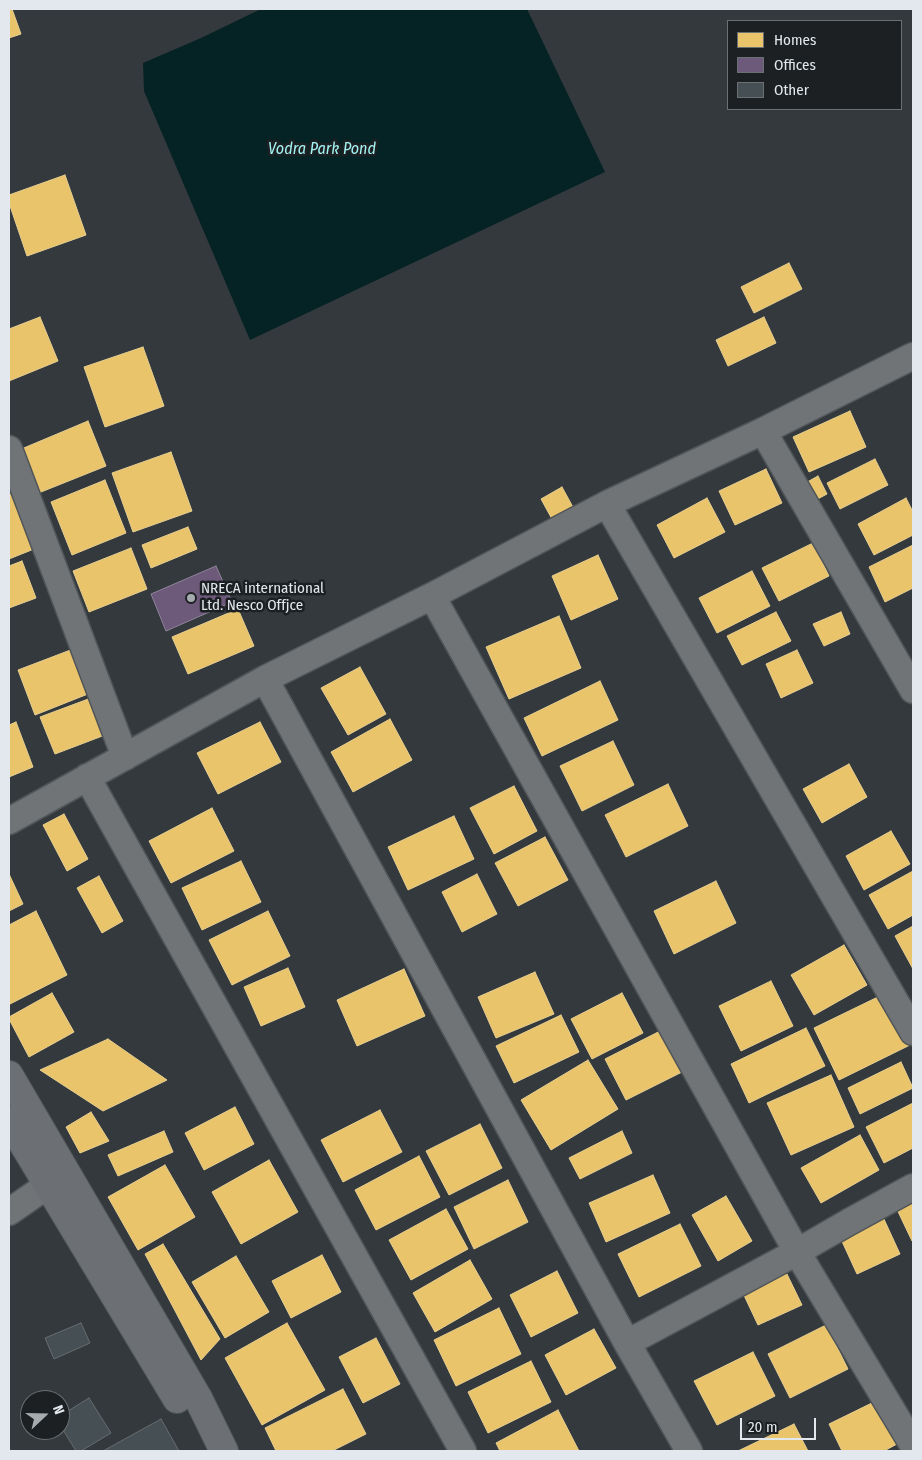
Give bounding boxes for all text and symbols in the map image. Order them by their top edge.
legend [727,20,902,110]
text: Homes [774,31,816,49]
text: Offices [774,56,816,74]
text: Other [774,81,809,99]
water label: Vodra Park Pond [268,140,376,160]
place label: NRECA international Ltd. Nesco Offjce [201,580,324,615]
marker: NRECA international Ltd. Nesco Offjce [185,592,197,604]
north arrow [20,1390,70,1440]
text: N [49,1403,68,1417]
scale bar [742,1408,818,1440]
text: 20 m [748,1418,778,1436]

